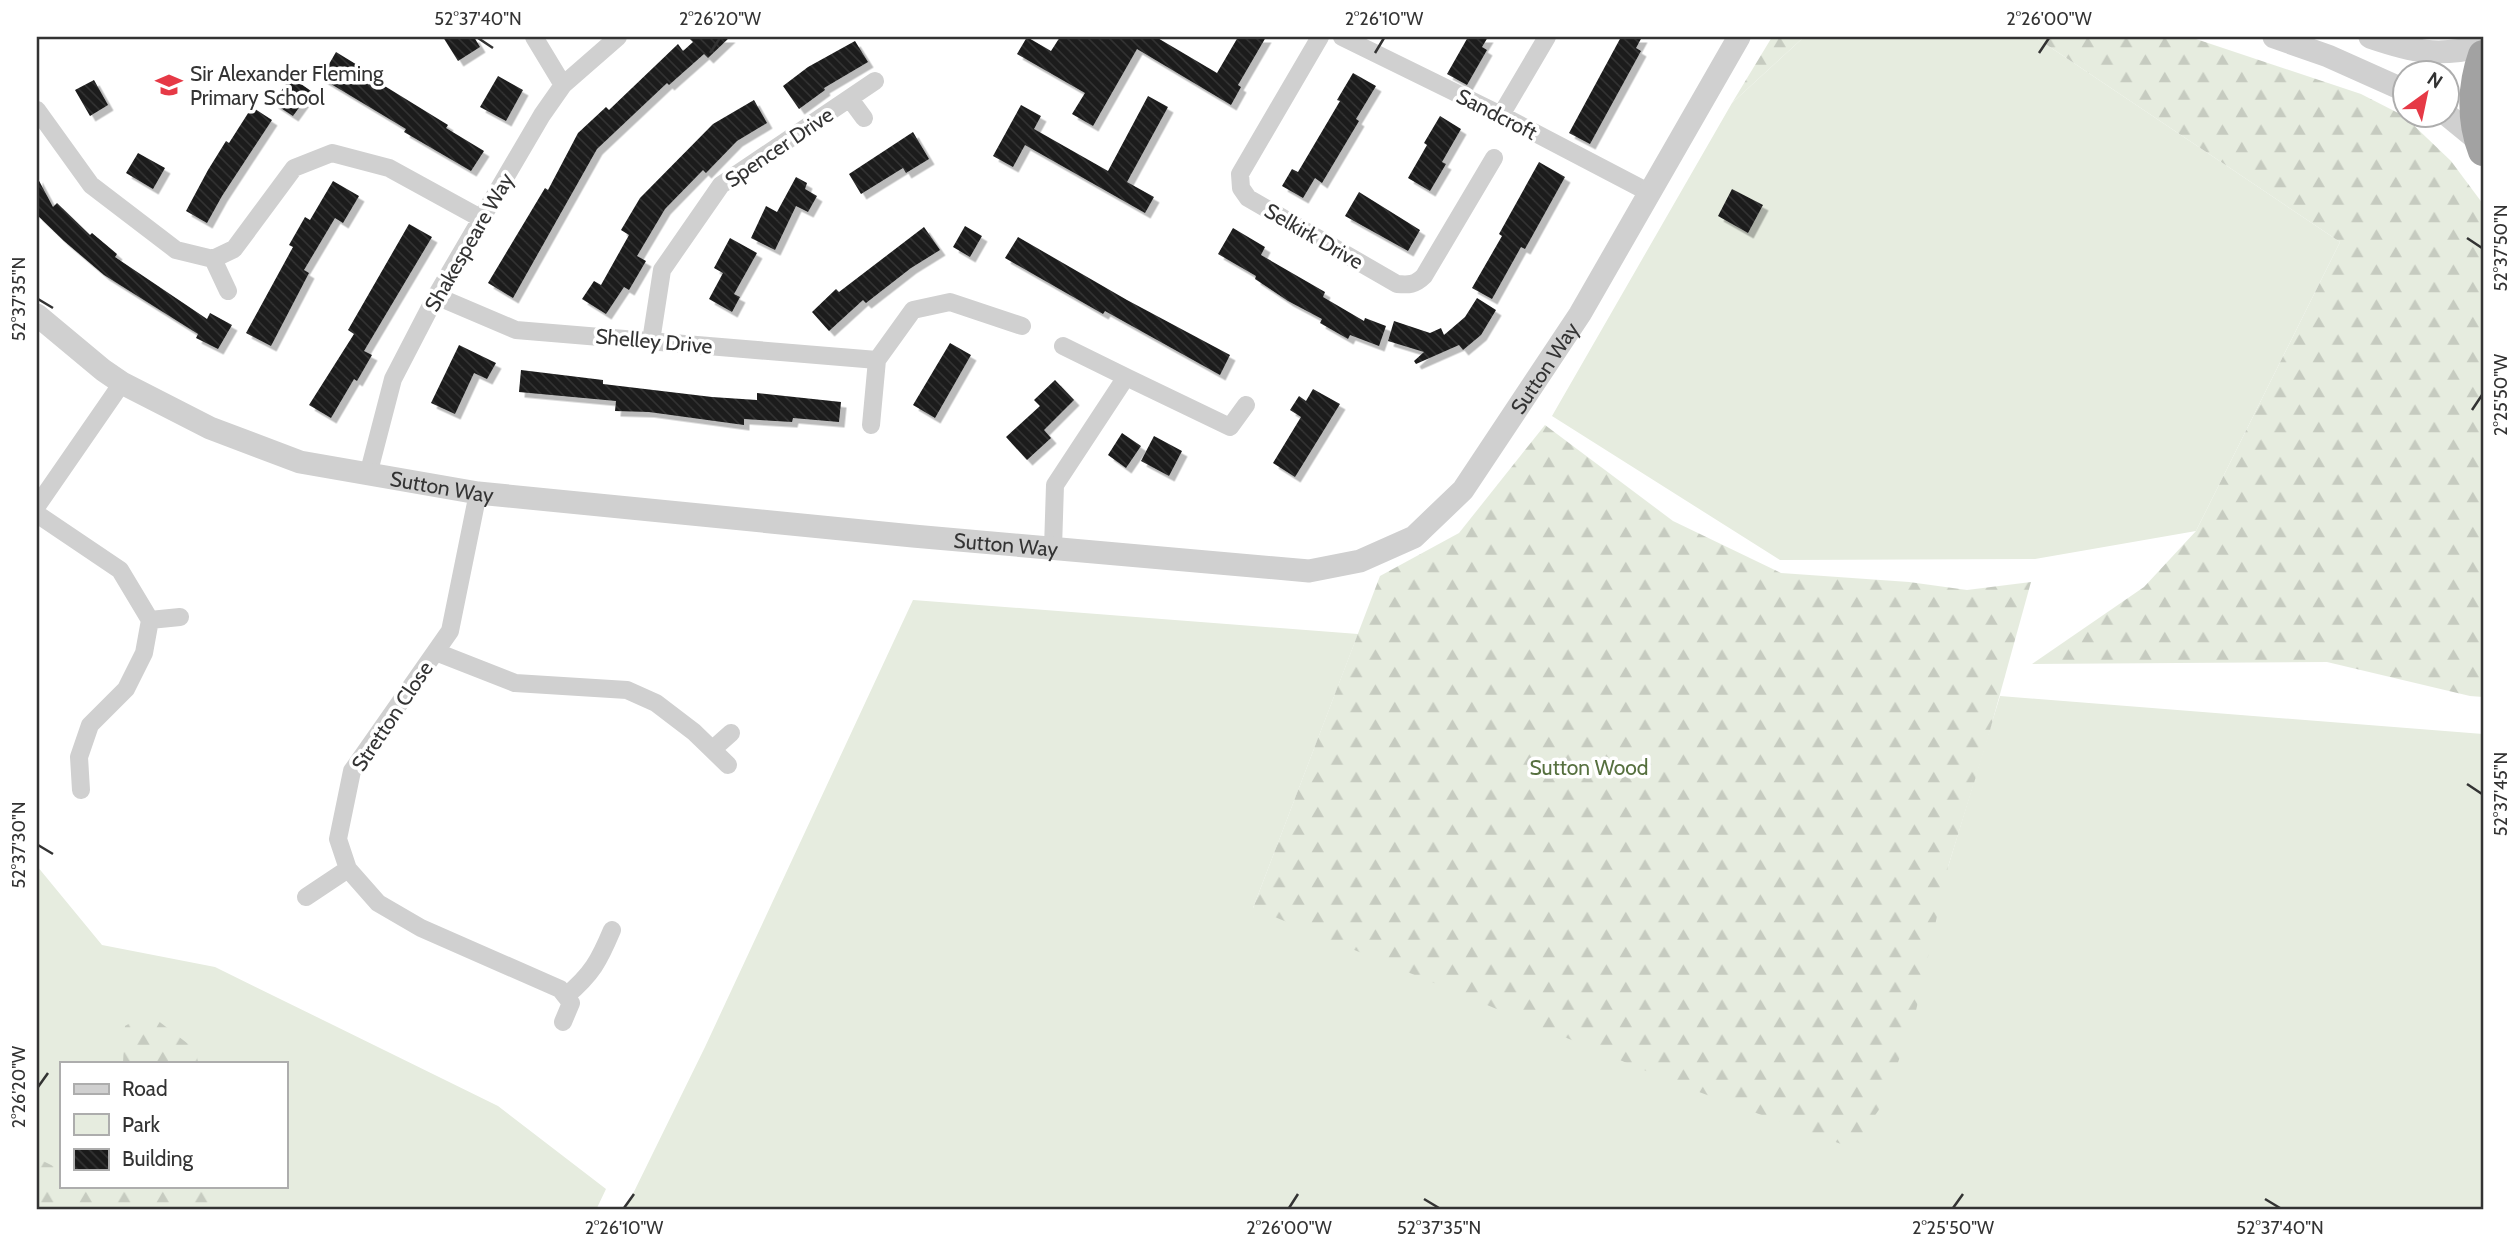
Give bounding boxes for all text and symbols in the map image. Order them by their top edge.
text: 52°37'40"N [434,8,522,30]
text: 2°26'20"W [679,8,761,30]
text: 2°26'10"W [1345,8,1423,30]
text: 2°26'00"W [2006,8,2092,30]
north arrow [2390,60,2460,130]
place label: Sir Alexander Fleming Primary School [190,61,384,110]
text: N [2423,67,2447,93]
school or university icon: Sir Alexander Fleming Primary School [154,70,184,100]
street label: Sandcroft [1453,83,1541,145]
street label: Spencer Drive [720,102,838,192]
street label: Shakespeare Way [419,168,519,316]
street label: Selkirk Drive [1260,198,1368,274]
text: 52°37'50"N [2490,204,2512,292]
text: 52°37'35"N [8,257,30,341]
street label: Sutton Way [1505,317,1584,418]
street label: Shelley Drive [595,323,714,359]
text: 2°25'50"W [2490,354,2512,436]
street label: Sutton Way [388,465,495,507]
street label: Sutton Way [953,527,1059,561]
street label: Stretton Close [346,656,438,776]
text: 52°37'45"N [2490,752,2512,836]
park label: Sutton Wood [1529,755,1649,780]
text: 52°37'30"N [8,801,30,889]
text: 2°26'20"W [8,1046,30,1128]
legend [60,1062,287,1188]
text: Road [122,1076,168,1101]
text: Park [122,1112,160,1137]
text: Building [122,1146,194,1171]
text: 2°26'10"W [585,1217,663,1239]
text: 2°26'00"W [1246,1217,1332,1239]
text: 52°37'35"N [1397,1217,1481,1239]
text: 2°25'50"W [1912,1217,1994,1239]
text: 52°37'40"N [2236,1217,2324,1239]

